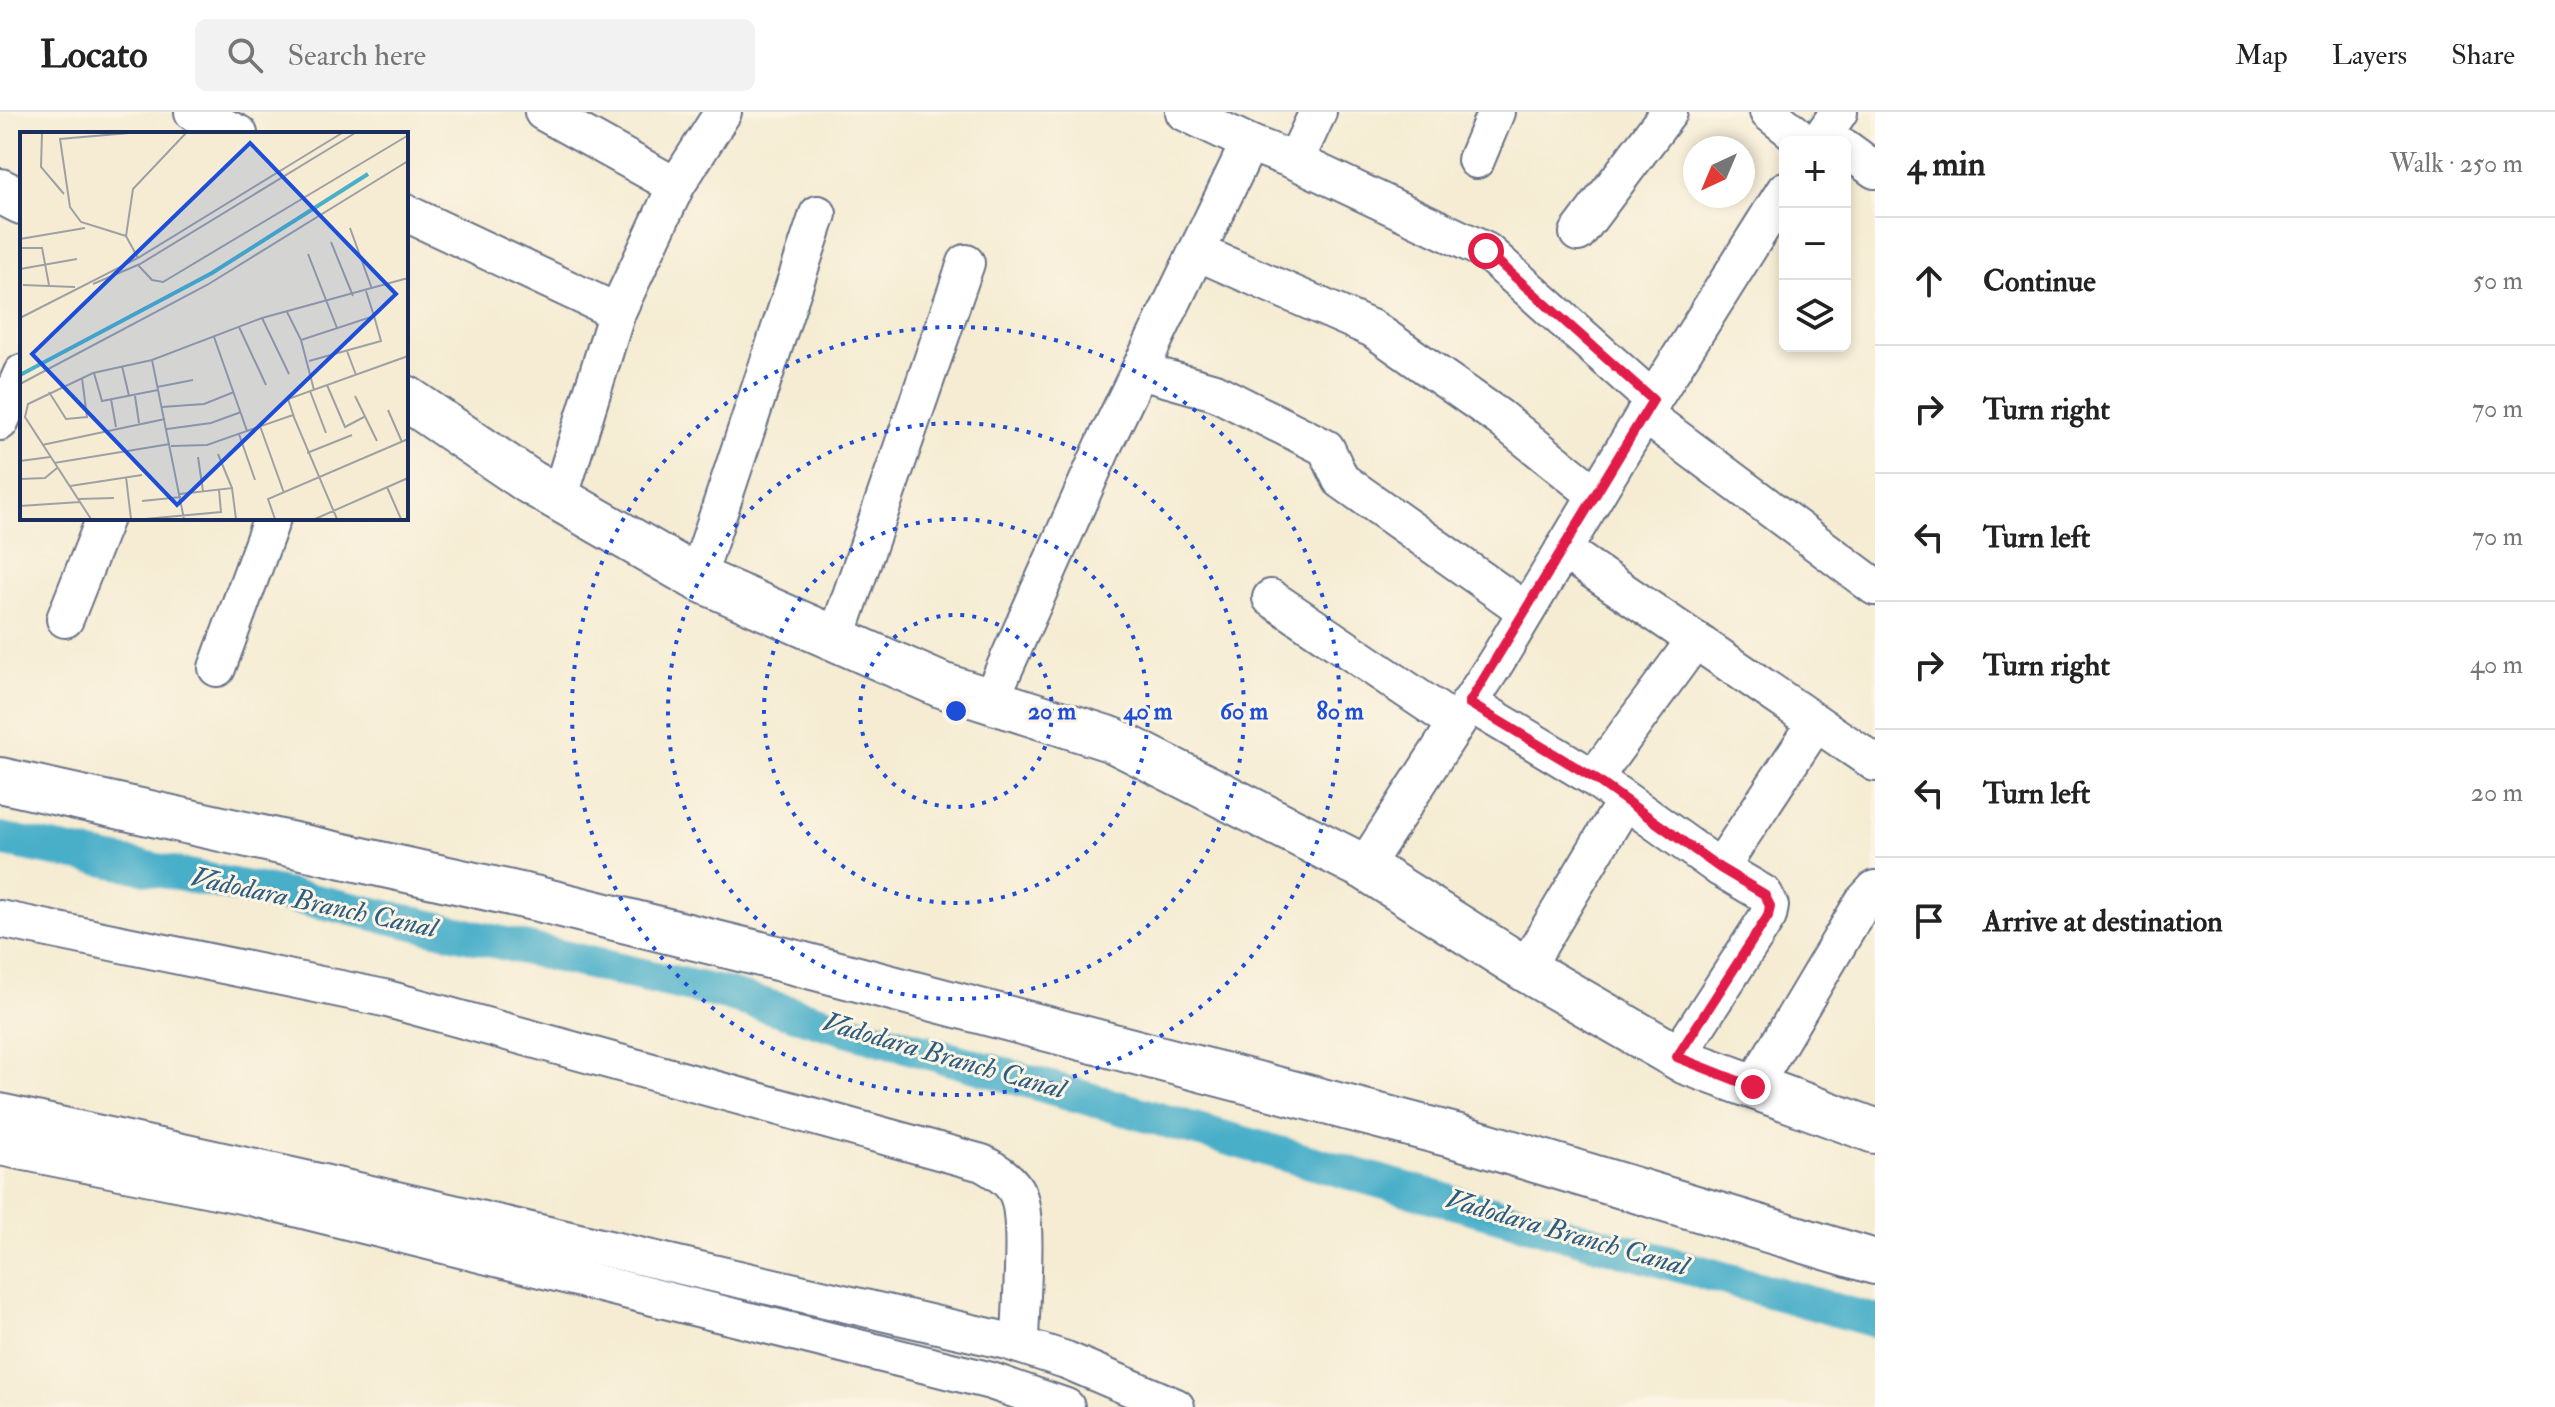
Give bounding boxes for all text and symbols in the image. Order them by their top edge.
search box [195,19,755,91]
text: Locato [40,31,147,79]
icon: search [223,33,267,77]
text: Search here [287,37,426,74]
text: Map [2235,38,2288,73]
text: Layers [2332,38,2407,73]
text: Share [2451,38,2515,73]
inset map [20,132,408,520]
north arrow [1683,136,1755,208]
map controls [1779,136,1851,352]
button: + [1779,136,1851,208]
text: 4 min [1907,143,1985,186]
text: Walk · 250 m [2390,148,2523,180]
button: − [1779,208,1851,280]
route start [1468,233,1504,269]
icon: ahead [1907,259,1951,303]
text: Continue [1983,263,2096,300]
text: 50 m [2473,265,2523,297]
button: layers [1779,280,1851,352]
icon: right [1907,387,1951,431]
text: Turn right [1983,391,2110,428]
text: 70 m [2472,393,2523,425]
icon: left [1907,515,1951,559]
text: Turn left [1983,519,2090,556]
text: 70 m [2472,521,2523,553]
icon: right [1907,643,1951,687]
text: Turn right [1983,647,2110,684]
text: 40 m [2470,649,2523,681]
text: 20 m [1028,696,1076,727]
text: 40 m [1123,696,1173,727]
text: 60 m [1220,696,1268,727]
text: 80 m [1316,696,1364,727]
centre of rings [942,697,970,725]
icon: left [1907,771,1951,815]
text: Turn left [1983,775,2090,812]
text: 20 m [2471,777,2523,809]
water label: Vadodara Branch Canal [188,860,442,947]
icon: arrive [1907,899,1951,943]
text: Arrive at destination [1983,903,2223,940]
water label: Vadodara Branch Canal [819,1005,1072,1108]
route end [1735,1069,1771,1105]
water label: Vadodara Branch Canal [1442,1182,1695,1285]

